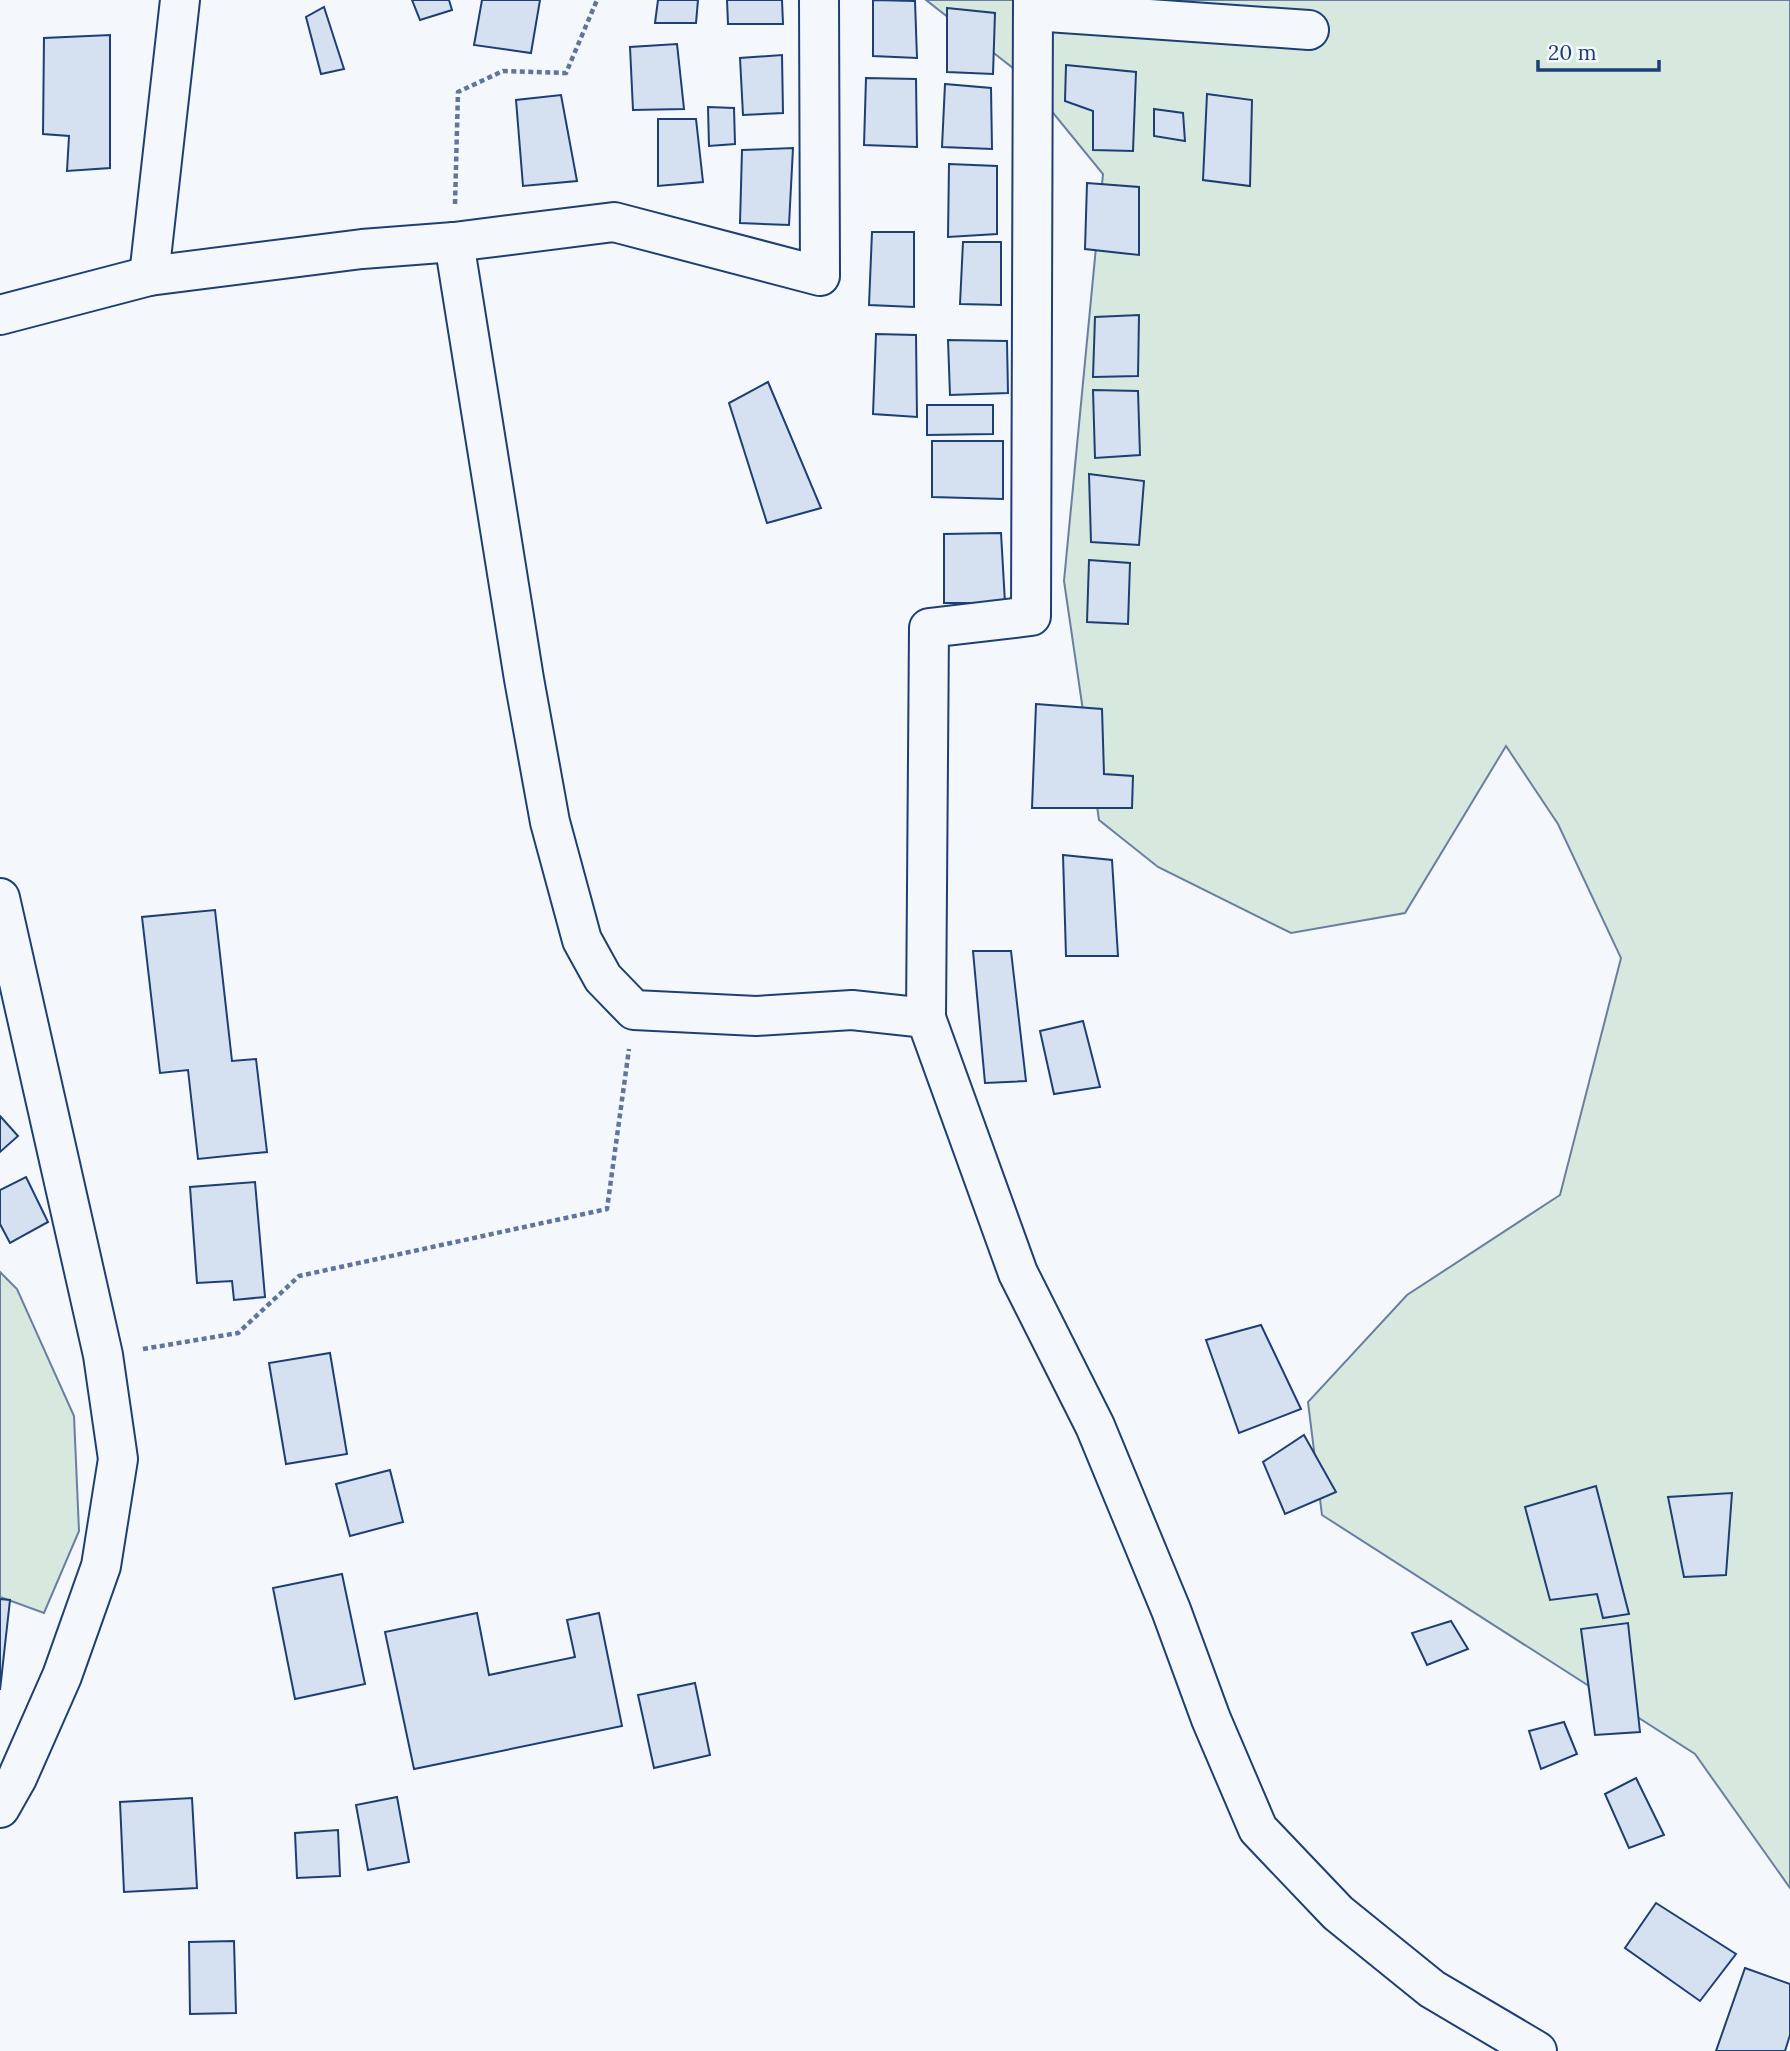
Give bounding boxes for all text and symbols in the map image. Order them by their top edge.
scale bar [1538,28,1659,72]
text: 20 m [1548,39,1597,66]

